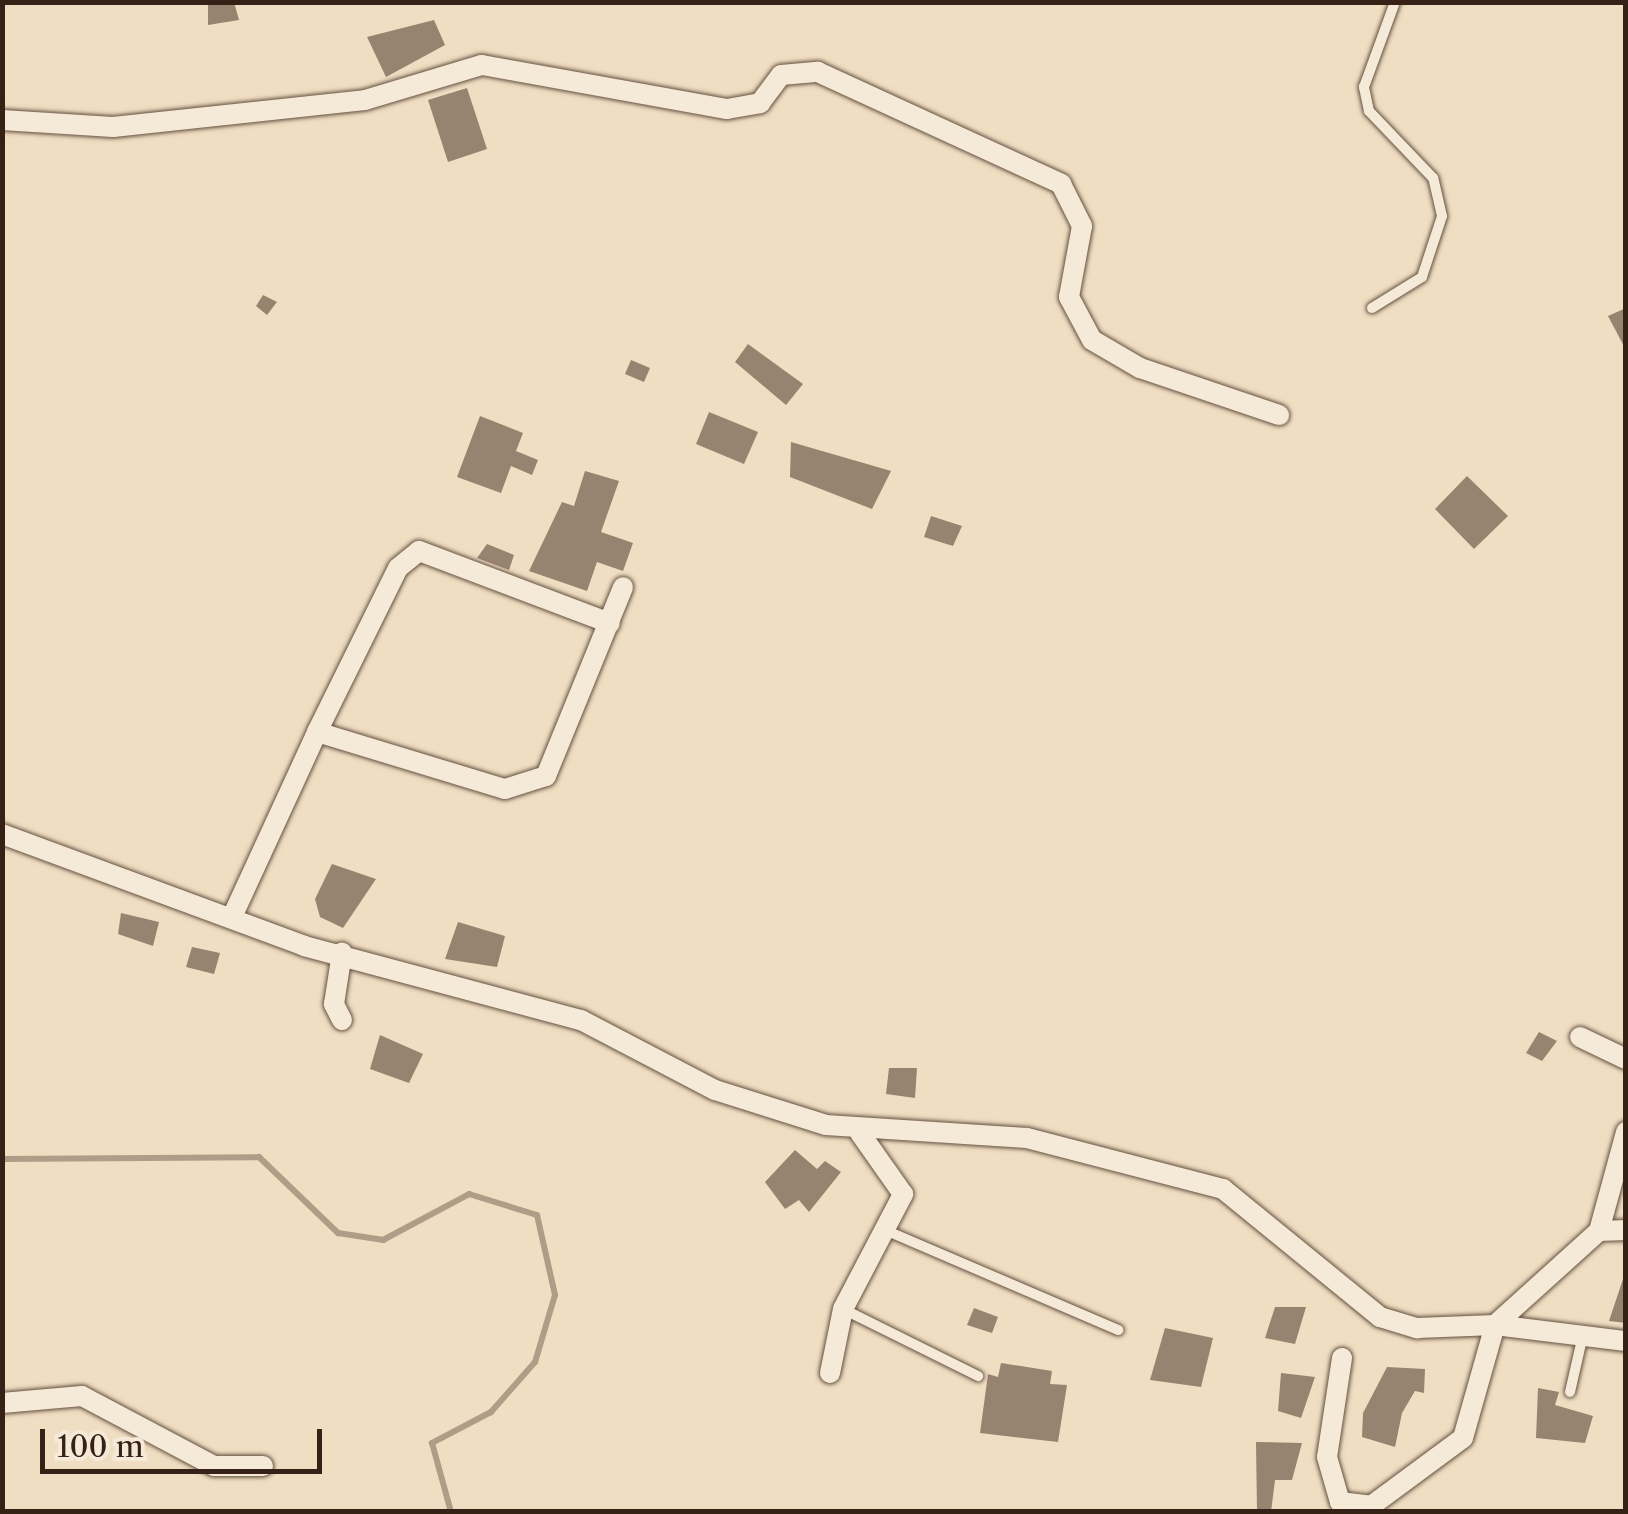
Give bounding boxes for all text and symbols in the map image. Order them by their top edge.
scale bar [45,1409,328,1471]
text: 100 m [57,1428,144,1465]

